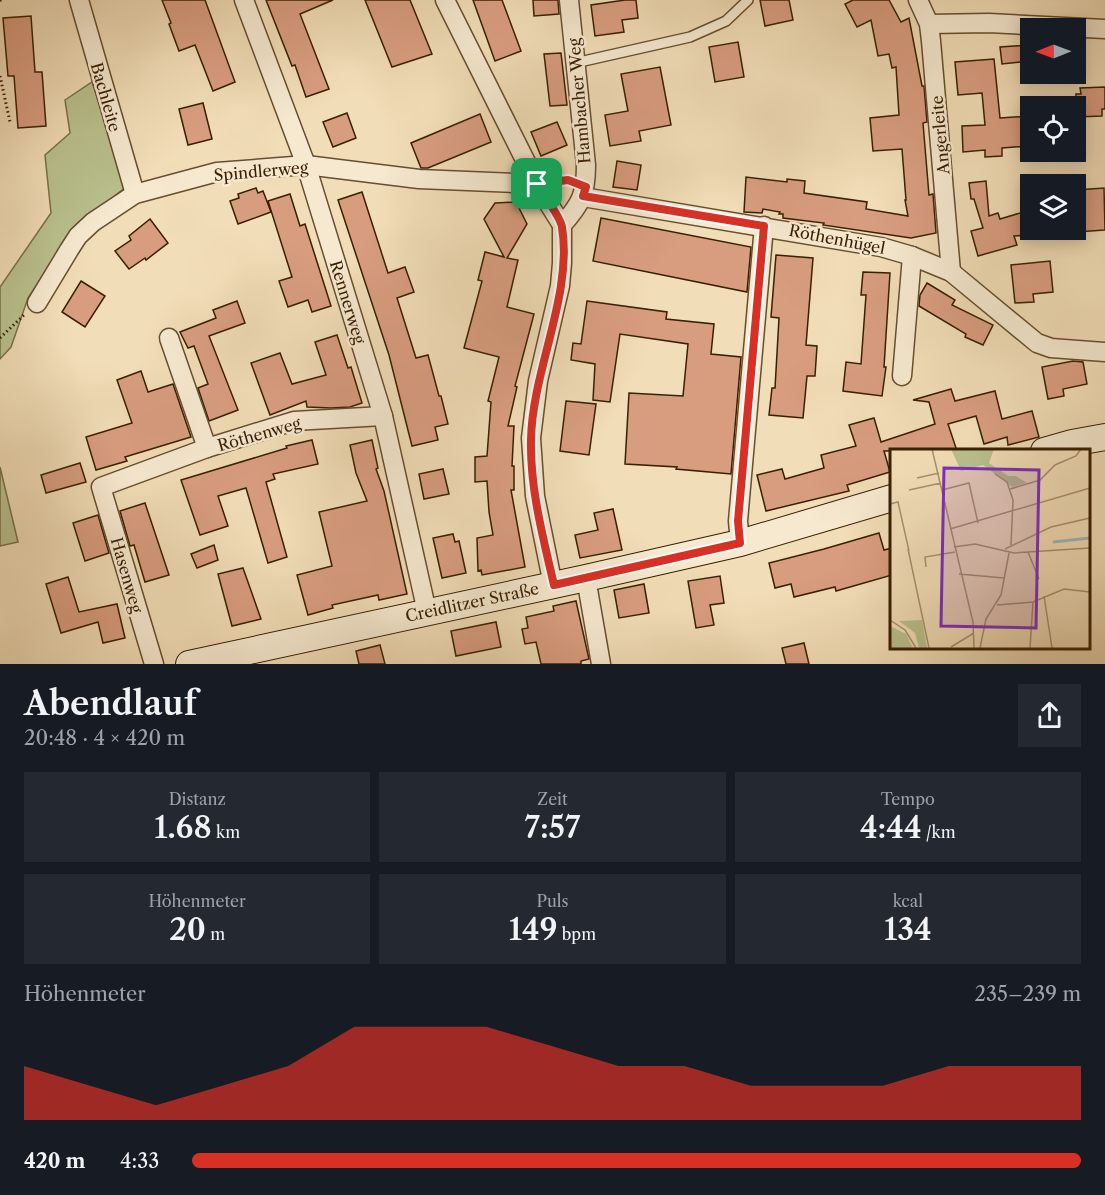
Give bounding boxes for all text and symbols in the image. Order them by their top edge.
north arrow [1020,18,1086,84]
map controls [1020,18,1086,240]
street label: Hambacher Weg [563,37,594,165]
street label: Bachleite [87,60,125,134]
street label: Angerleite [927,95,953,176]
button: locate [1020,96,1086,162]
street label: Spindlerweg [213,157,310,185]
pin [511,158,562,209]
icon: arrive [520,167,553,200]
button: layers [1020,174,1086,240]
street label: Röthenhügel [787,220,887,258]
street label: Rennerweg [326,258,370,347]
street label: Röthenweg [215,412,304,455]
inset map [890,449,1090,649]
street label: Hasenweg [107,535,147,616]
street label: Creidlitzer Straße [403,578,541,626]
text: Abendlauf [24,683,197,724]
button: share [1018,684,1081,747]
text: 20:48 · 4 × 420 m [24,726,185,750]
text: Distanz [169,789,226,809]
text: Zeit [537,789,568,809]
text: Tempo [881,789,935,809]
text: 1.68 [154,809,212,846]
text: 7:57 [525,809,580,846]
text: 4:44 [860,809,922,846]
text: km [212,822,240,842]
text: /km [922,822,956,842]
text: Höhenmeter [148,891,246,911]
text: Puls [536,891,569,911]
text: kcal [893,891,923,911]
text: 20 [169,911,206,948]
text: 149 [509,911,557,948]
text: 134 [884,911,932,948]
text: m [206,924,225,944]
text: bpm [557,924,596,944]
text: Höhenmeter [24,982,146,1006]
text: 235–239 m [975,982,1081,1006]
text: 420 m [24,1149,85,1173]
text: 4:33 [120,1149,159,1173]

